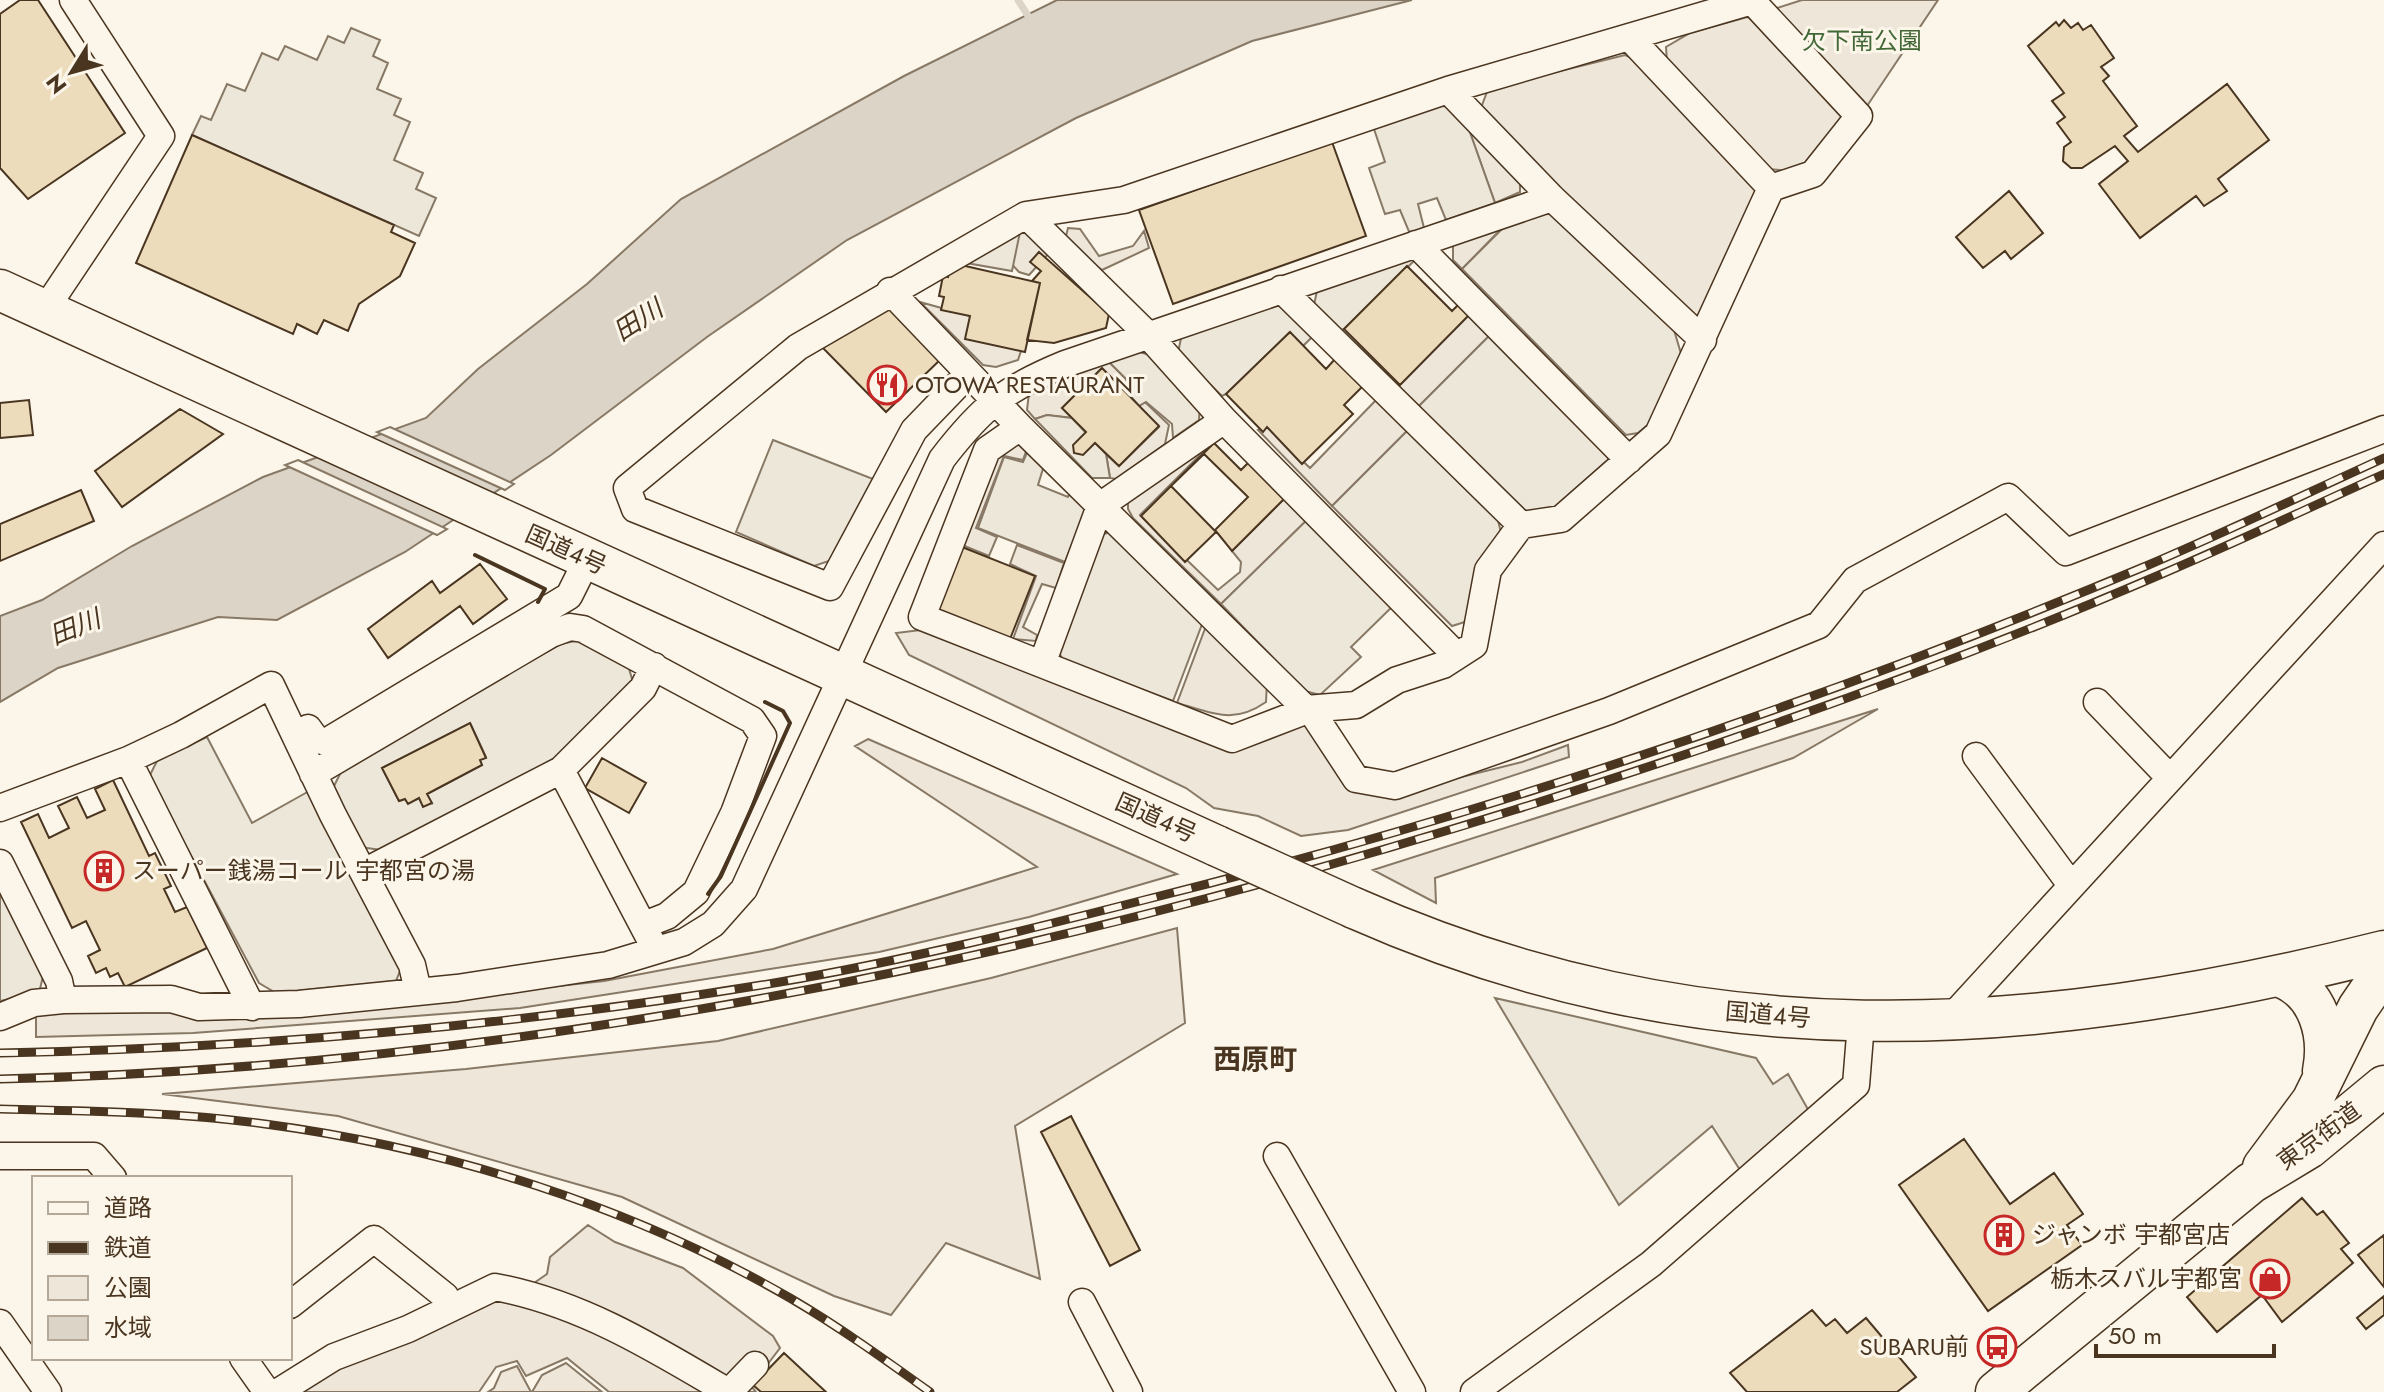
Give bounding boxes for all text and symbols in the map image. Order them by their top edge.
park label: 欠下南公園 [1802,23,1922,58]
north arrow [32,32,112,112]
text: N [38,67,74,101]
water label: 田川 [606,288,673,350]
restaurant icon: OTOWA RESTAURANT [866,364,908,406]
place label: OTOWA RESTAURANT [915,367,1144,402]
street label: 国道4号 [520,516,613,583]
water label: 田川 [44,599,109,654]
street label: 国道4号 [1110,784,1203,851]
building icon: スーパー銭湯コール 宇都宮の湯 [83,850,125,892]
place label: スーパー銭湯コール 宇都宮の湯 [132,853,475,888]
street label: 国道4号 [1724,993,1812,1036]
district label: 西原町 [1213,1039,1297,1080]
street label: 東京街道 [2270,1093,2368,1178]
legend [32,1176,292,1360]
text: 道路 [104,1190,152,1225]
building icon: ジャンボ 宇都宮店 [1983,1214,2025,1256]
place label: ジャンボ 宇都宮店 [2032,1217,2230,1252]
text: 鉄道 [104,1230,152,1265]
shop icon: 栃木スバル宇都宮 [2249,1258,2291,1300]
place label: 栃木スバル宇都宮 [2050,1261,2242,1296]
text: 公園 [104,1270,152,1305]
scale bar [2096,1308,2274,1358]
text: 水域 [104,1310,152,1345]
text: 50 m [2108,1318,2162,1353]
bus stop icon: SUBARU前 [1976,1326,2018,1368]
place label: SUBARU前 [1859,1329,1969,1364]

